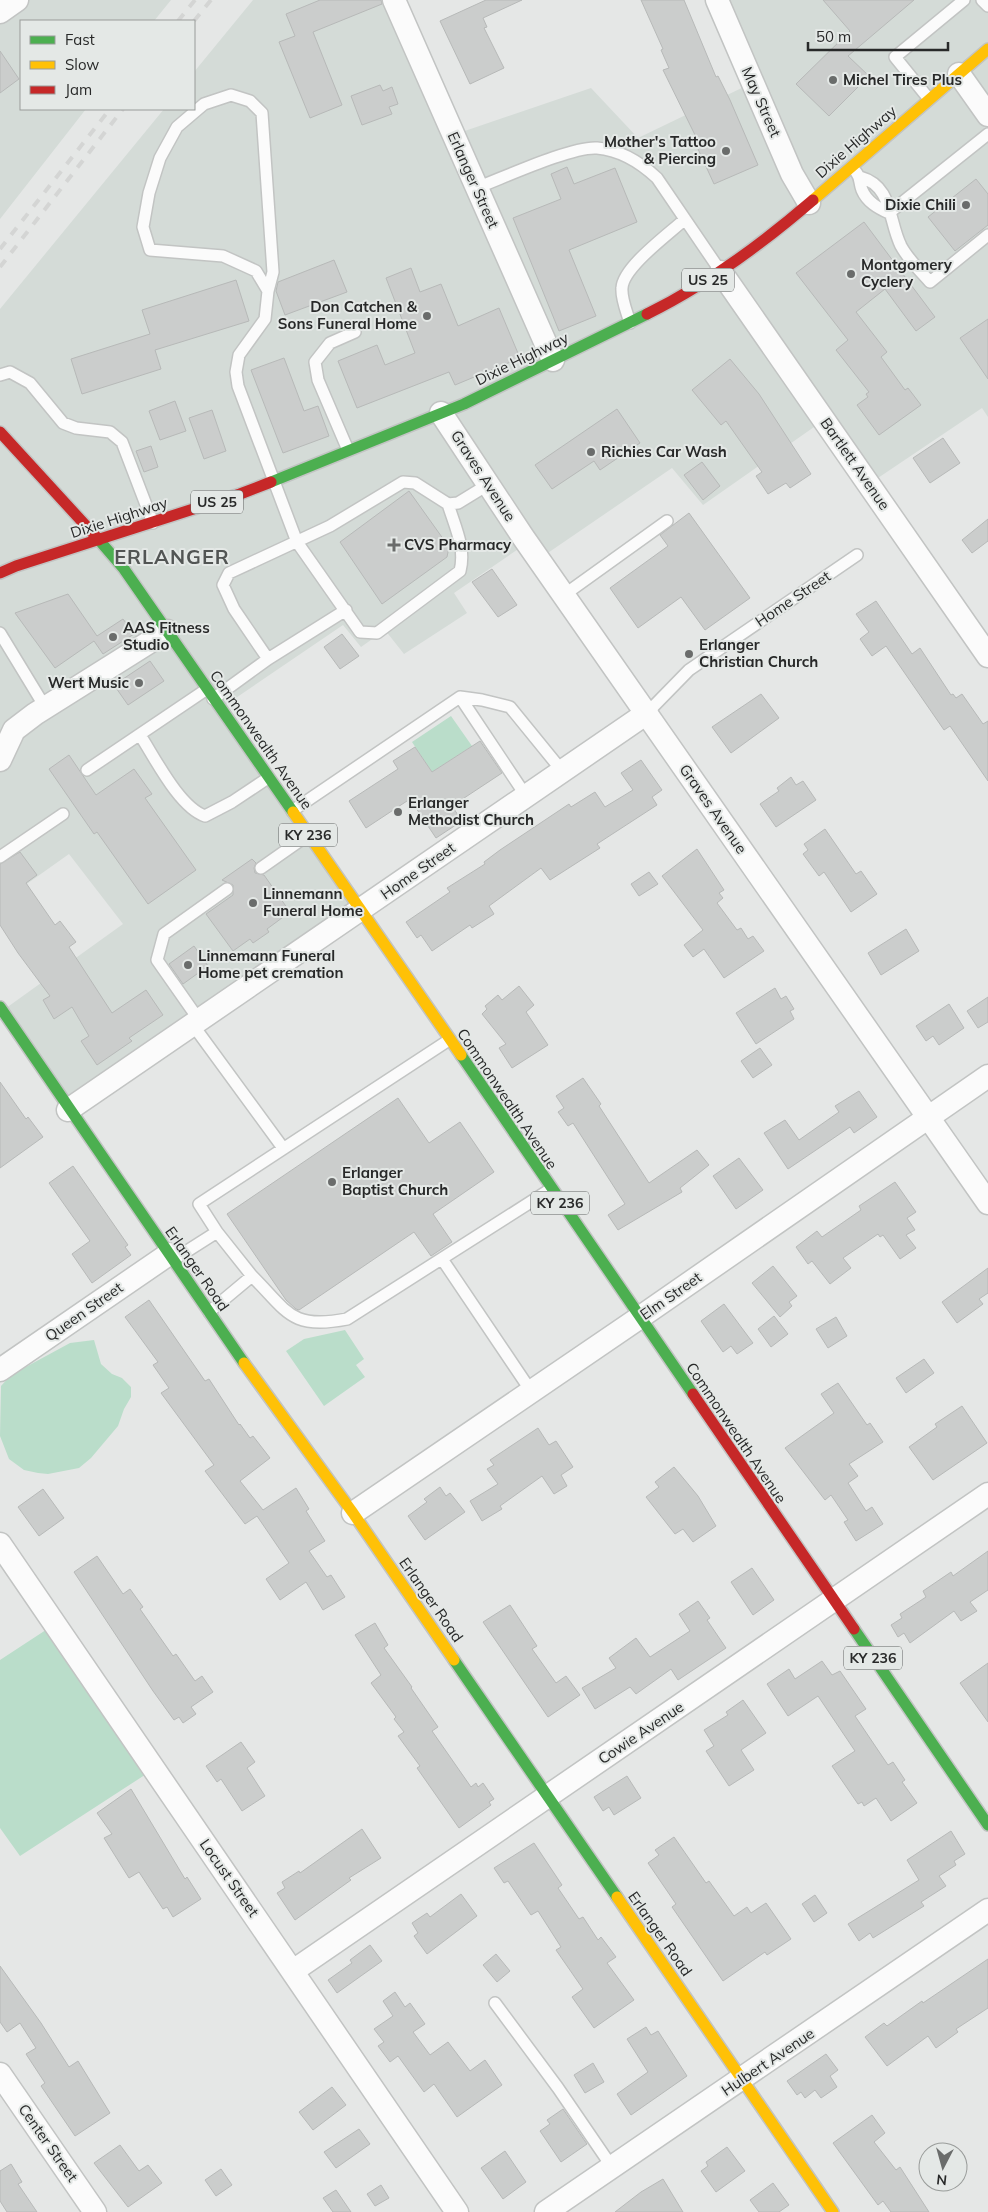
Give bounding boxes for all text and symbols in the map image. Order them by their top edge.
legend [20,20,195,110]
scale bar [808,20,948,52]
text: 50 m [816,27,851,46]
text: Fast [65,30,95,49]
text: Slow [65,55,99,74]
street label: May Street [737,64,785,140]
place label: Michel Tires Plus [843,70,962,89]
marker: Michel Tires Plus [827,74,839,86]
text: Jam [65,80,92,99]
street label: Dixie Highway [811,101,900,182]
street label: Erlanger Street [444,129,503,231]
place label: Mother's Tattoo & Piercing [604,132,716,168]
marker: Mother's Tattoo & Piercing [720,145,732,157]
place label: Dixie Chili [885,195,956,214]
marker: Dixie Chili [960,199,972,211]
place label: Montgomery Cyclery [861,255,953,291]
road number: US 25 [682,268,734,292]
marker: Montgomery Cyclery [845,268,857,280]
place label: Don Catchen & Sons Funeral Home [278,297,418,333]
marker: Don Catchen & Sons Funeral Home [421,310,433,322]
street label: Dixie Highway [472,328,571,389]
street label: Bartlett Avenue [817,414,894,514]
street label: Graves Avenue [447,427,520,525]
place label: Richies Car Wash [601,442,727,461]
marker: Richies Car Wash [585,446,597,458]
road number: US 25 [191,491,243,514]
street label: Dixie Highway [68,493,170,542]
place label: CVS Pharmacy [404,535,512,554]
marker: CVS Pharmacy [388,539,400,551]
district label: ERLANGER [114,544,230,569]
street label: Home Street [751,566,834,631]
place label: AAS Fitness Studio [123,618,210,654]
marker: AAS Fitness Studio [107,631,119,643]
place label: Erlanger Christian Church [699,635,818,671]
marker: Erlanger Christian Church [683,648,695,660]
street label: Commonwealth Avenue [206,666,317,813]
place label: Wert Music [48,673,129,692]
marker: Wert Music [133,677,145,689]
street label: Graves Avenue [676,760,751,857]
place label: Erlanger Methodist Church [408,793,534,829]
marker: Erlanger Methodist Church [392,806,404,818]
road number: KY 236 [279,824,337,846]
street label: Home Street [377,838,459,903]
place label: Linnemann Funeral Home [263,884,363,920]
marker: Linnemann Funeral Home [247,897,259,909]
place label: Linnemann Funeral Home pet cremation [198,946,343,982]
marker: Linnemann Funeral Home pet cremation [182,959,194,971]
street label: Commonwealth Avenue [453,1025,562,1173]
place label: Erlanger Baptist Church [342,1163,448,1199]
marker: Erlanger Baptist Church [326,1176,338,1188]
road number: KY 236 [531,1192,589,1214]
street label: Erlanger Road [161,1223,234,1315]
street label: Elm Street [636,1267,705,1324]
street label: Queen Street [41,1278,126,1345]
street label: Commonwealth Avenue [682,1359,791,1507]
street label: Erlanger Road [395,1554,468,1646]
road number: KY 236 [844,1646,902,1670]
street label: Cowie Avenue [594,1697,687,1768]
street label: Locust Street [196,1835,263,1920]
street label: Erlanger Road [624,1888,697,1980]
street label: Hulbert Avenue [718,2023,818,2100]
street label: Center Street [15,2100,82,2185]
north arrow [918,2142,968,2192]
text: N [935,2170,948,2189]

